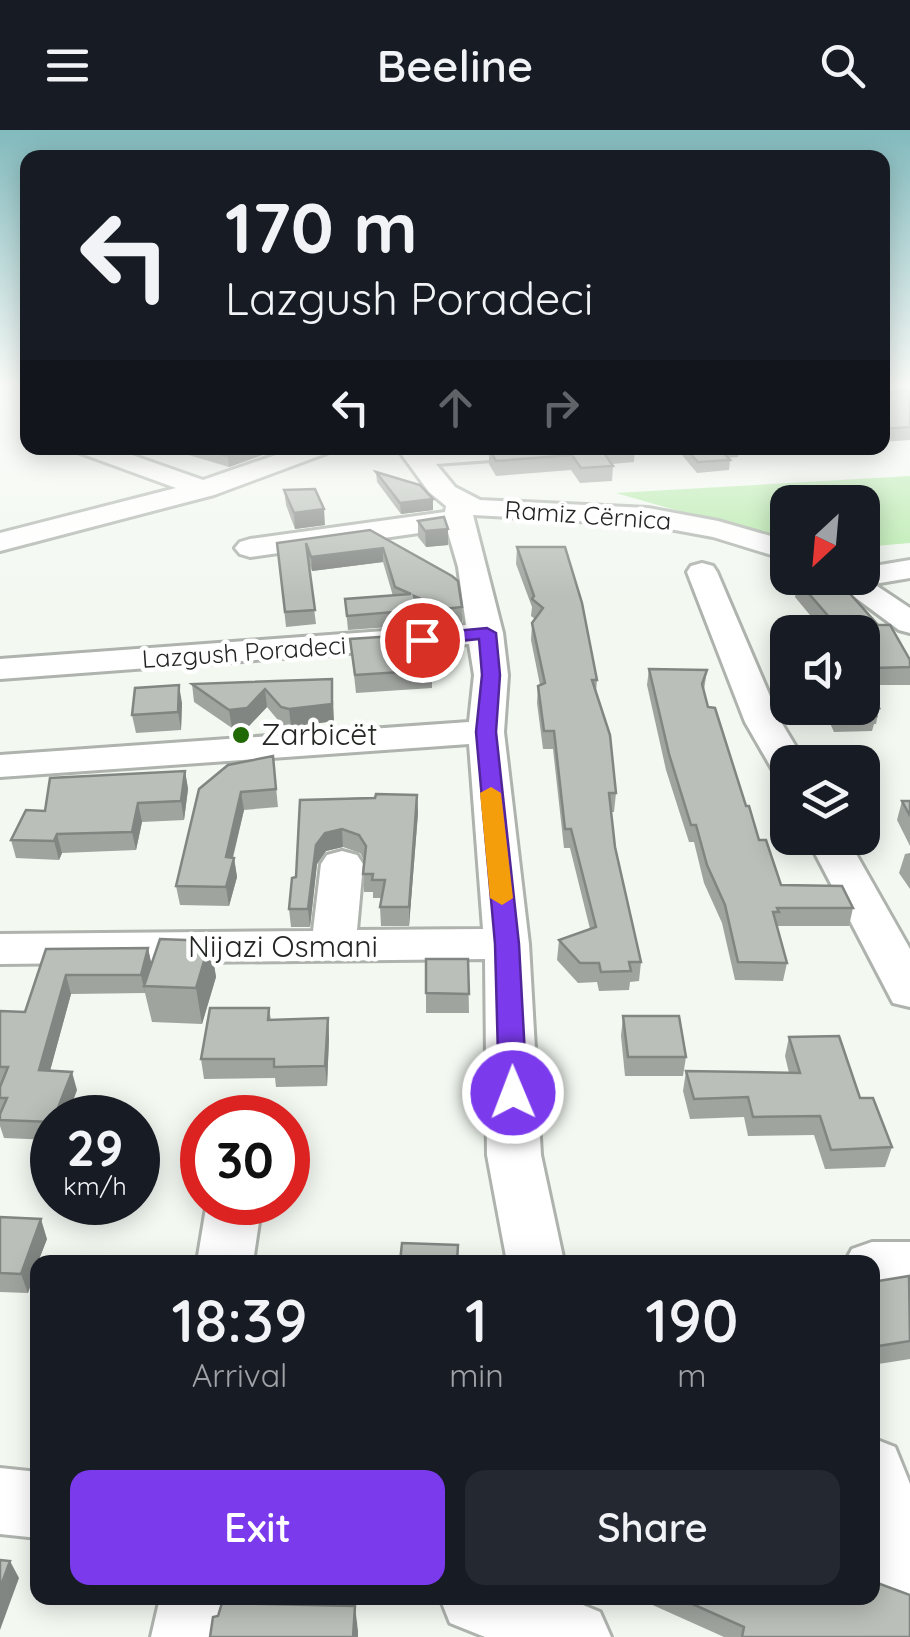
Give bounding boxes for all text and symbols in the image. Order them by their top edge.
text: Beeline [377,37,533,93]
icon: menu [40,38,95,93]
icon: search [815,38,870,93]
text: 170 m [225,183,418,271]
icon: left [60,190,190,320]
text: Lazgush Poradeci [225,270,593,326]
icon: left [323,380,378,435]
icon: ahead [428,380,483,435]
icon: right [533,380,588,435]
north arrow [770,485,880,595]
map controls [770,485,880,855]
street label: Ramiz Cërnica [504,493,672,536]
pin [380,598,465,683]
icon: arrive [395,613,450,668]
button: sound [770,615,880,725]
street label: Lazgush Poradeci [141,629,347,674]
place label: Zarbicët [261,715,377,753]
marker: Zarbicët [230,724,252,746]
button: layers [770,745,880,855]
street label: Nijazi Osmani [188,927,378,965]
position arrow [461,1041,565,1145]
speed limit sign: 30 [180,1095,310,1225]
text: 29 [67,1116,123,1179]
text: km/h [63,1170,127,1201]
text: 18:39 [171,1282,308,1357]
text: 1 [465,1282,488,1357]
text: 190 [645,1282,739,1357]
text: Arrival [192,1355,287,1395]
text: min [449,1355,504,1395]
text: m [677,1355,706,1395]
button: Exit [70,1470,445,1585]
button: Share [465,1470,840,1585]

